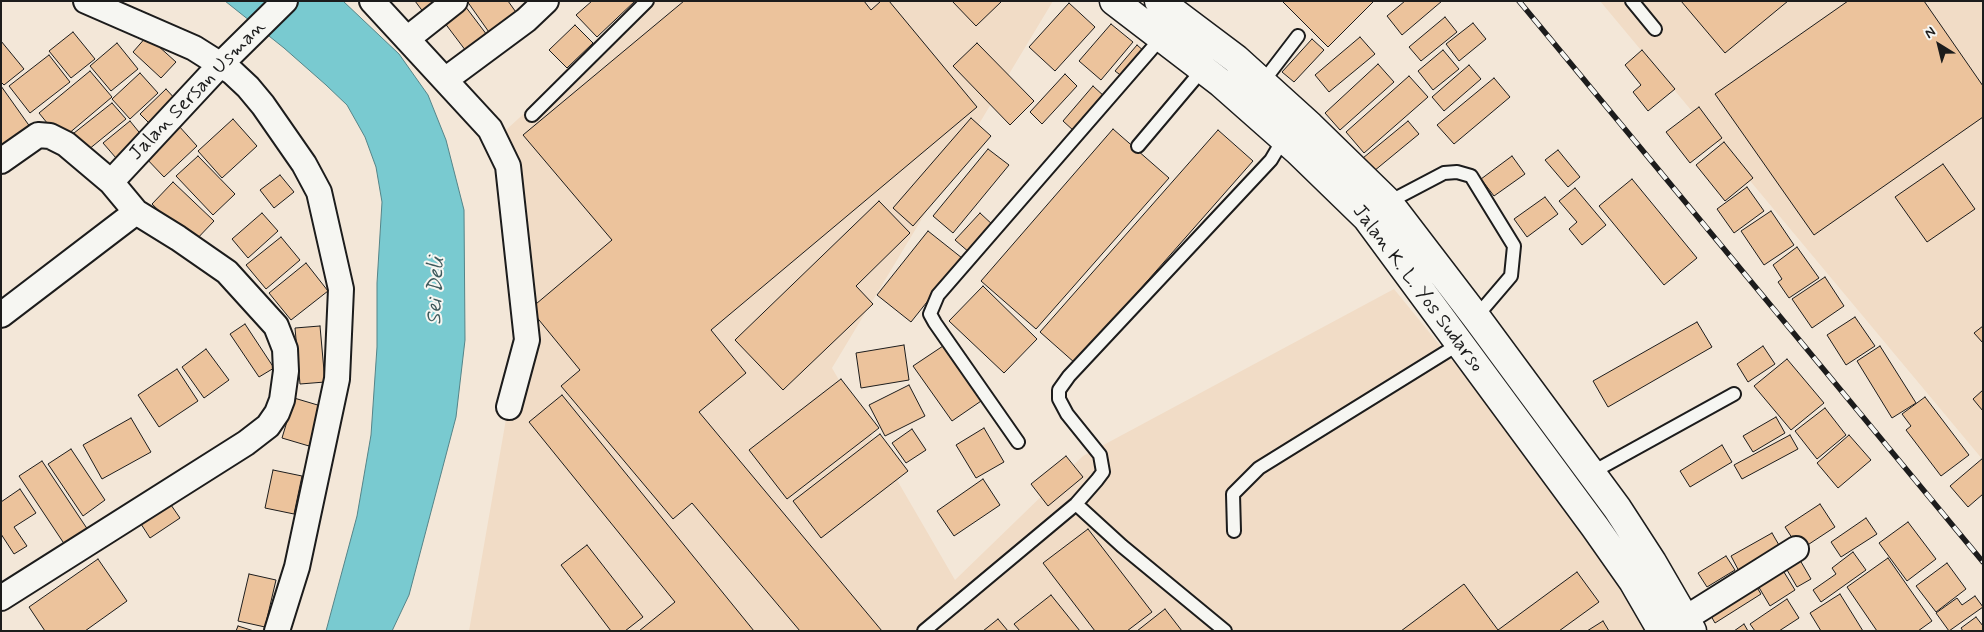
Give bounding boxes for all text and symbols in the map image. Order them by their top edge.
street label: Jalan Sersan Usman [125,16,271,166]
north arrow [1914,20,1964,70]
text: N [1921,23,1939,43]
street label: Jalan K. L. Yos Sudarso [1346,201,1488,377]
water label: Sei Deli [423,257,451,325]

